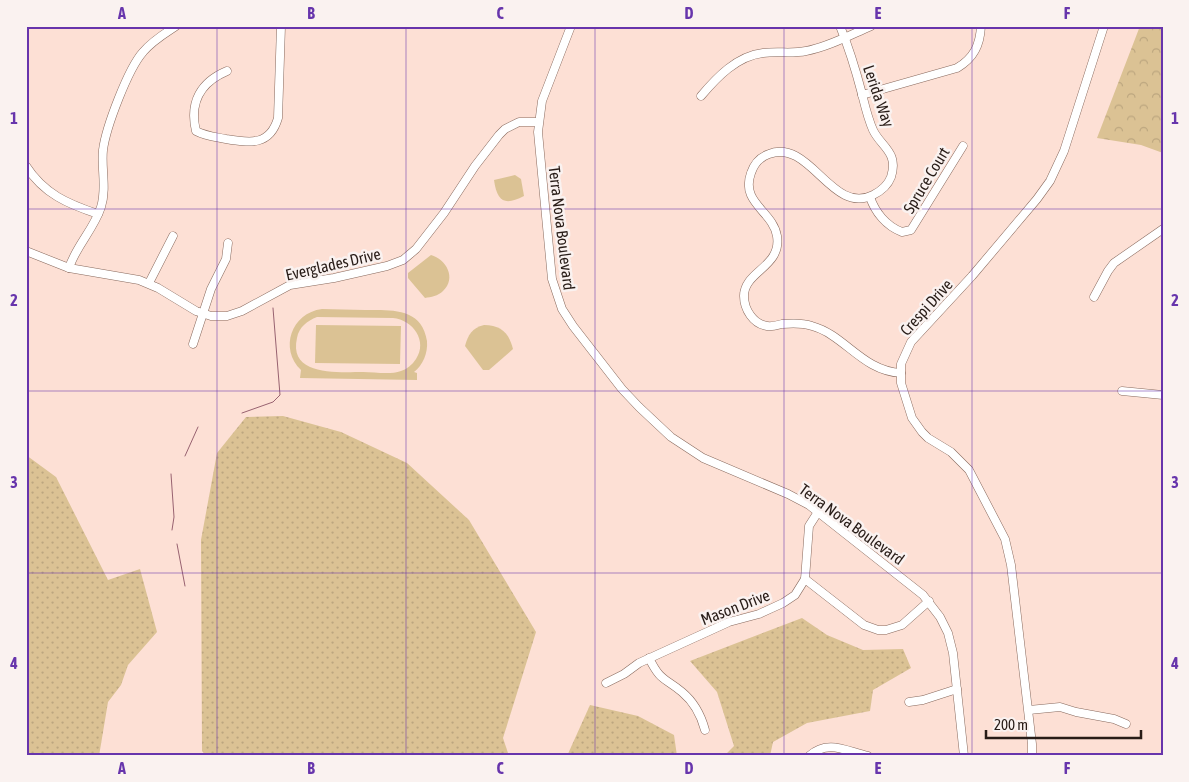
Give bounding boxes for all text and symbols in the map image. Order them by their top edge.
text: A [117,4,126,22]
text: B [307,4,315,22]
text: C [496,4,504,22]
text: D [685,4,694,22]
text: E [875,4,882,22]
text: F [1064,4,1071,22]
street label: Lerida Way [859,63,898,130]
text: 1 [10,109,18,127]
text: 1 [1171,109,1179,127]
street label: Spruce Court [899,143,954,217]
street label: Terra Nova Boulevard [545,165,579,291]
street label: Everglades Drive [284,244,383,285]
street label: Crespi Drive [896,275,957,339]
text: 2 [10,291,18,309]
text: 2 [1171,291,1179,309]
text: 3 [10,473,18,491]
text: 3 [1171,473,1179,491]
street label: Terra Nova Boulevard [796,480,908,568]
street label: Mason Drive [698,586,772,628]
text: 4 [9,654,18,672]
text: 4 [1170,654,1179,672]
scale bar [986,707,1142,739]
text: 200 m [994,716,1028,733]
text: A [117,759,126,777]
text: B [307,759,315,777]
text: C [496,759,504,777]
text: D [685,759,694,777]
text: E [875,759,882,777]
text: F [1064,759,1071,777]

